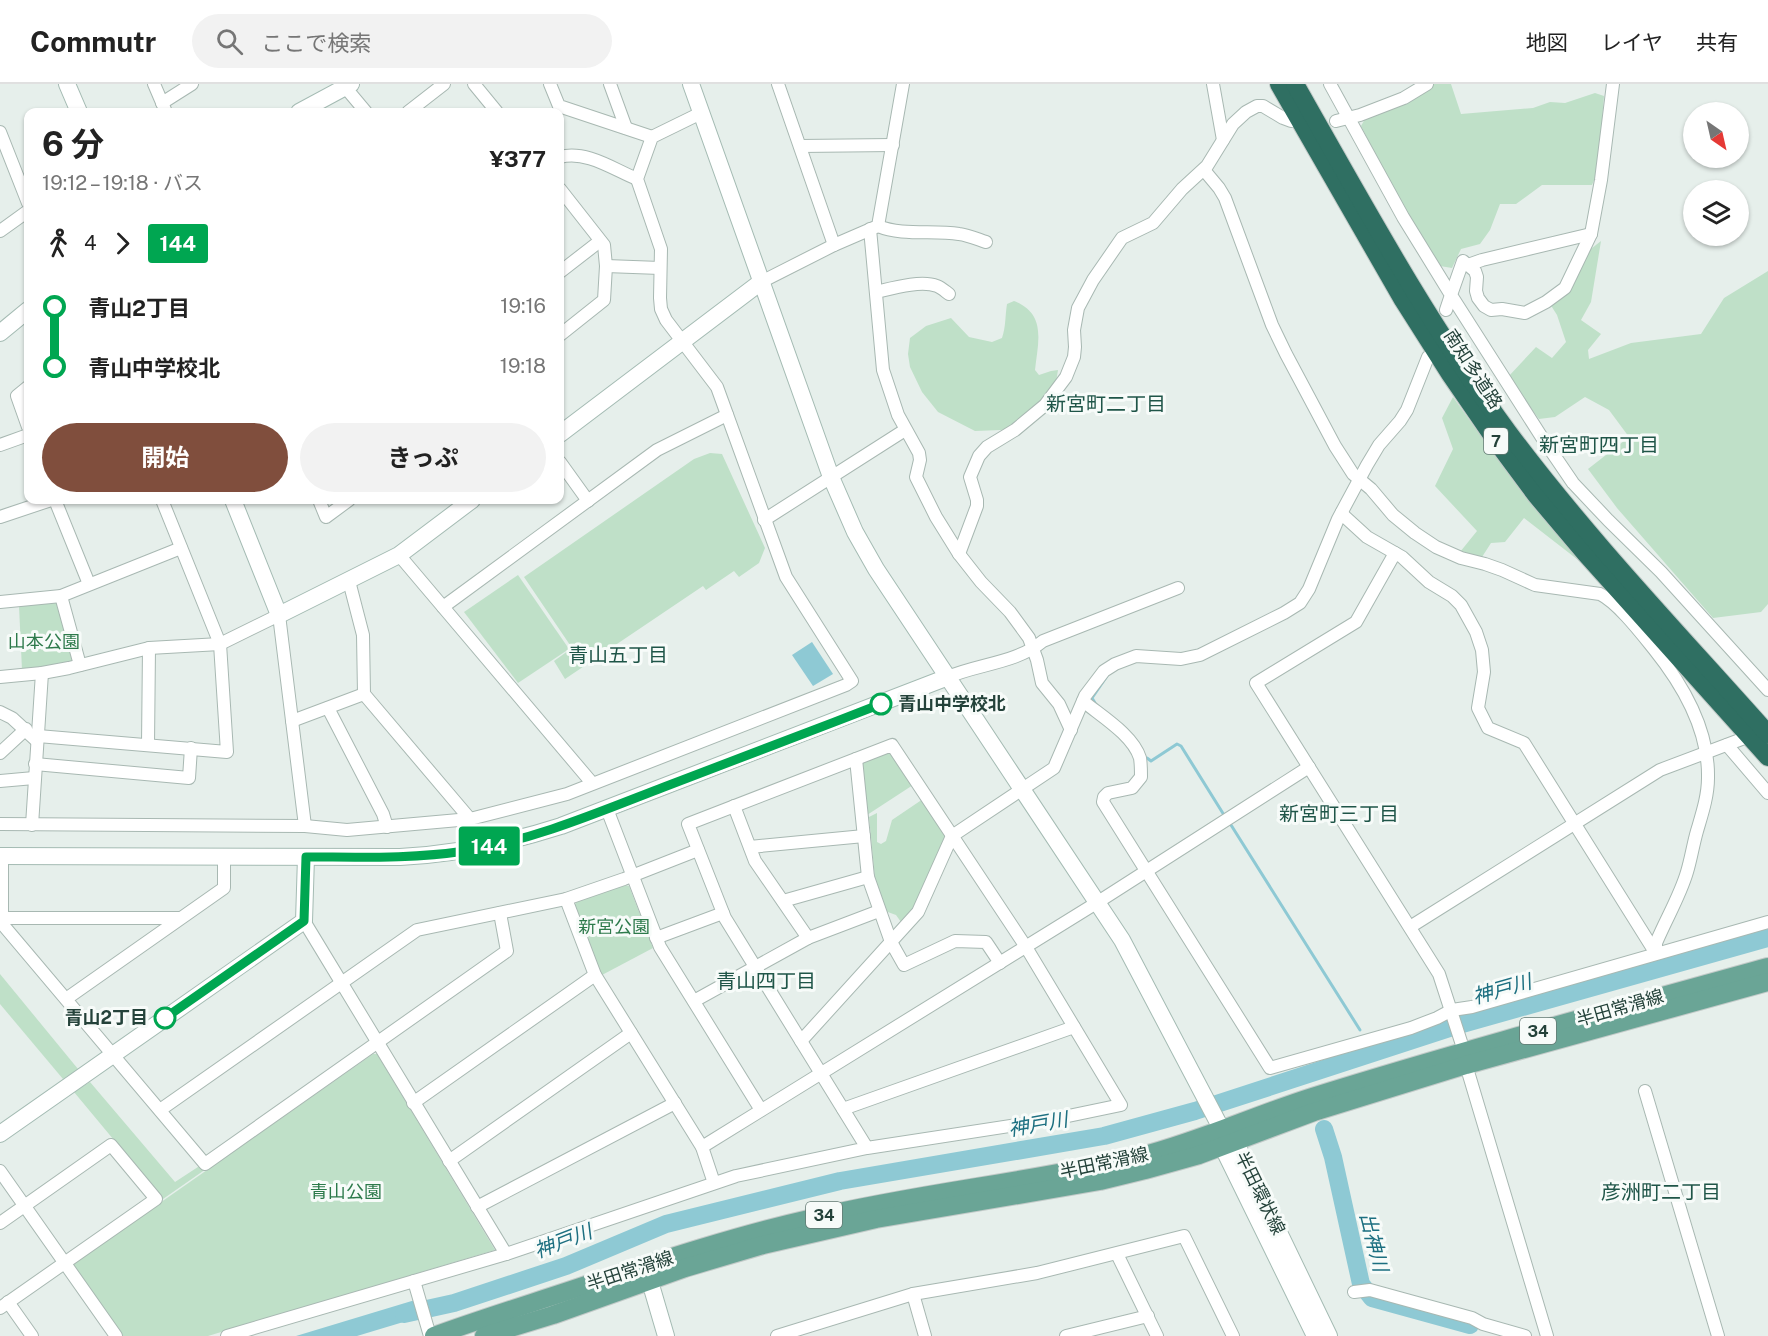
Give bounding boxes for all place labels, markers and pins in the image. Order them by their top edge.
marker: 青山中学校北 [870,693,892,715]
place label: 青山中学校北 [898,693,1006,714]
place label: 青山2丁目 [65,1007,148,1028]
marker: 青山2丁目 [154,1007,176,1029]

